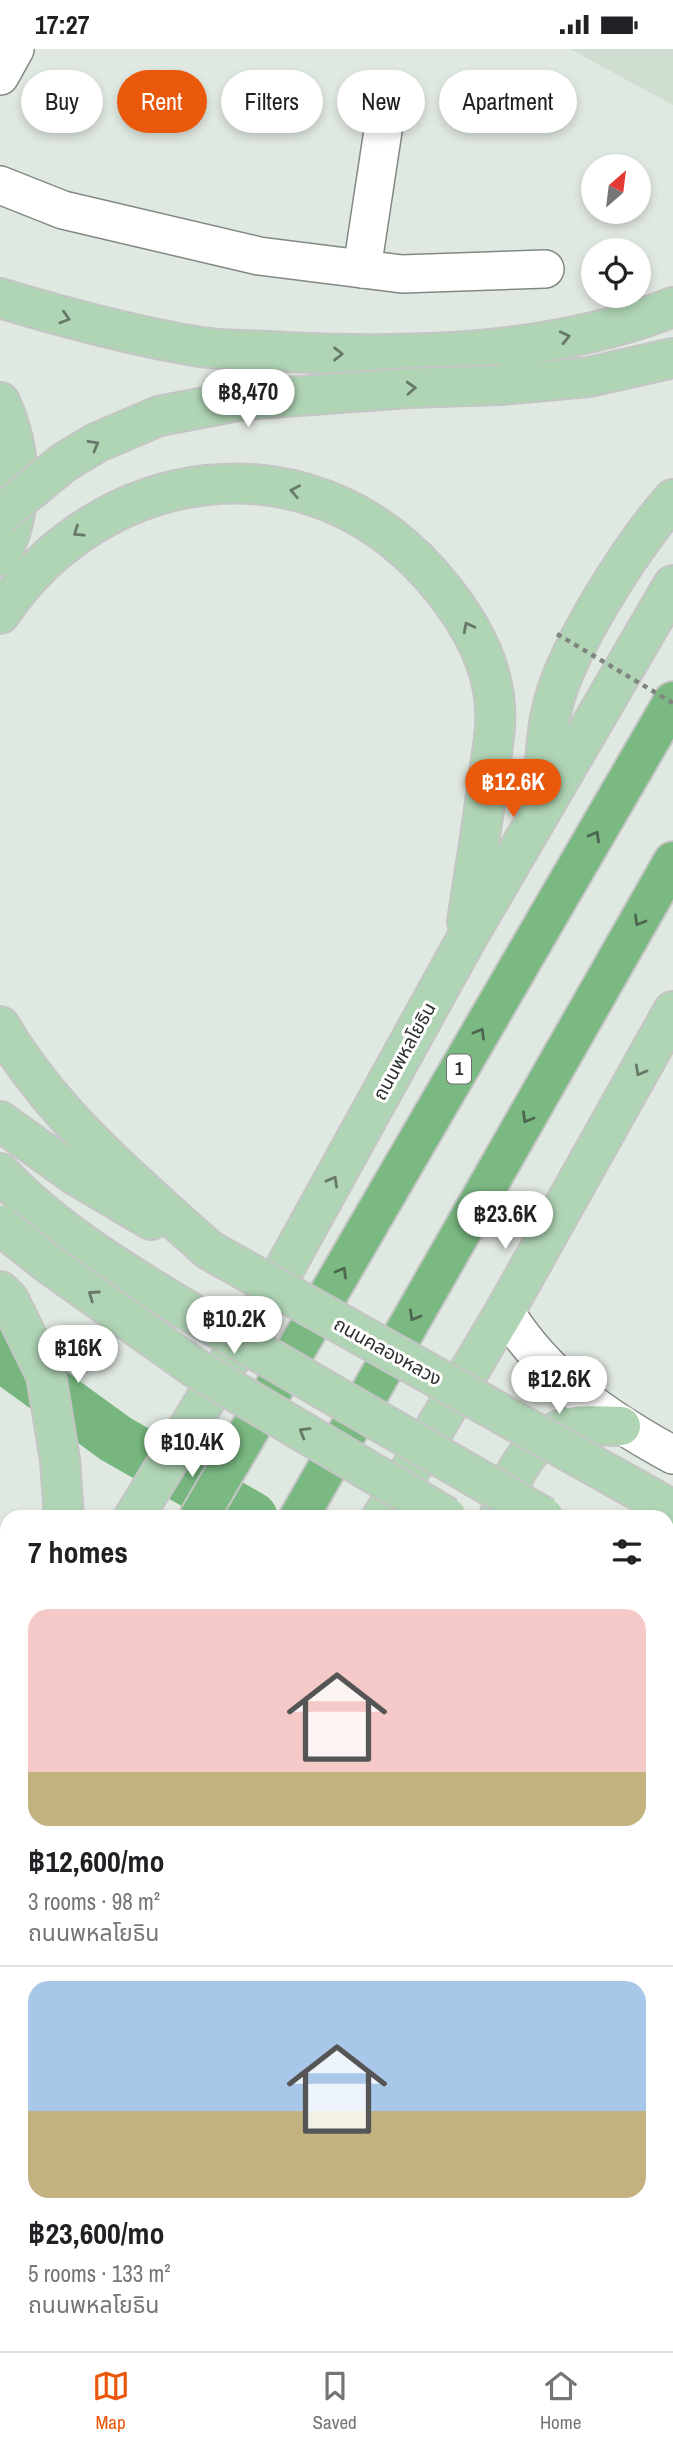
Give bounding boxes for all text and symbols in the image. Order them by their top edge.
text: 17:27 [35,7,90,42]
chip: Buy [21,70,103,133]
chip: Rent [117,70,207,133]
chip: Filters [221,70,323,133]
chip: New [337,70,425,133]
chip: Apartment [439,70,577,133]
north arrow [581,154,651,224]
map controls [581,154,651,308]
button: locate [581,238,651,308]
one-way arrow [58,310,71,324]
one-way arrow [559,331,571,345]
one-way arrow [334,346,344,362]
pin: ฿8,470 [191,369,305,429]
text: ฿8,470 [218,376,278,407]
one-way arrow [406,381,417,396]
one-way arrow [86,440,99,453]
one-way arrow [289,484,301,499]
one-way arrow [73,524,86,537]
one-way arrow [463,622,476,634]
pin: ฿12.6K [456,759,570,819]
text: ฿12.6K [481,766,545,797]
one-way arrow [586,830,599,843]
one-way arrow [634,913,647,926]
street label: ถนนพหลโยธิน [366,997,442,1105]
one-way arrow [472,1027,485,1040]
road number: 1 [447,1055,471,1084]
one-way arrow [635,1064,648,1076]
one-way arrow [522,1111,535,1124]
one-way arrow [325,1175,338,1188]
pin: ฿23.6K [448,1191,562,1251]
text: ฿23.6K [473,1198,537,1229]
one-way arrow [333,1266,346,1279]
one-way arrow [88,1291,101,1303]
pin: ฿10.2K [177,1297,291,1356]
text: ฿10.2K [202,1303,266,1334]
one-way arrow [409,1309,422,1321]
street label: ถนนคลองหลวง [329,1311,447,1391]
pin: ฿16K [37,1325,119,1385]
text: ฿16K [54,1332,102,1363]
pin: ฿12.6K [502,1357,616,1416]
text: ฿12.6K [527,1363,591,1394]
pin: ฿10.4K [135,1419,249,1479]
text: ฿10.4K [160,1426,224,1457]
one-way arrow [298,1428,311,1441]
text: 7 homes [28,1532,128,1572]
icon: filters [608,1533,646,1571]
icon: home [274,1654,400,1780]
text: ฿12,600/mo [28,1841,164,1881]
text: 3 rooms · 98 m² [28,1886,160,1917]
text: ถนนพหลโยธิน [28,1917,159,1948]
icon: home [274,2026,400,2152]
text: ฿23,600/mo [28,2213,164,2253]
text: 5 rooms · 133 m² [28,2258,171,2289]
text: ถนนพหลโยธิน [28,2289,159,2320]
tab: Map [92,2367,130,2435]
tab: Saved [313,2367,357,2435]
tab: Home [540,2367,581,2435]

